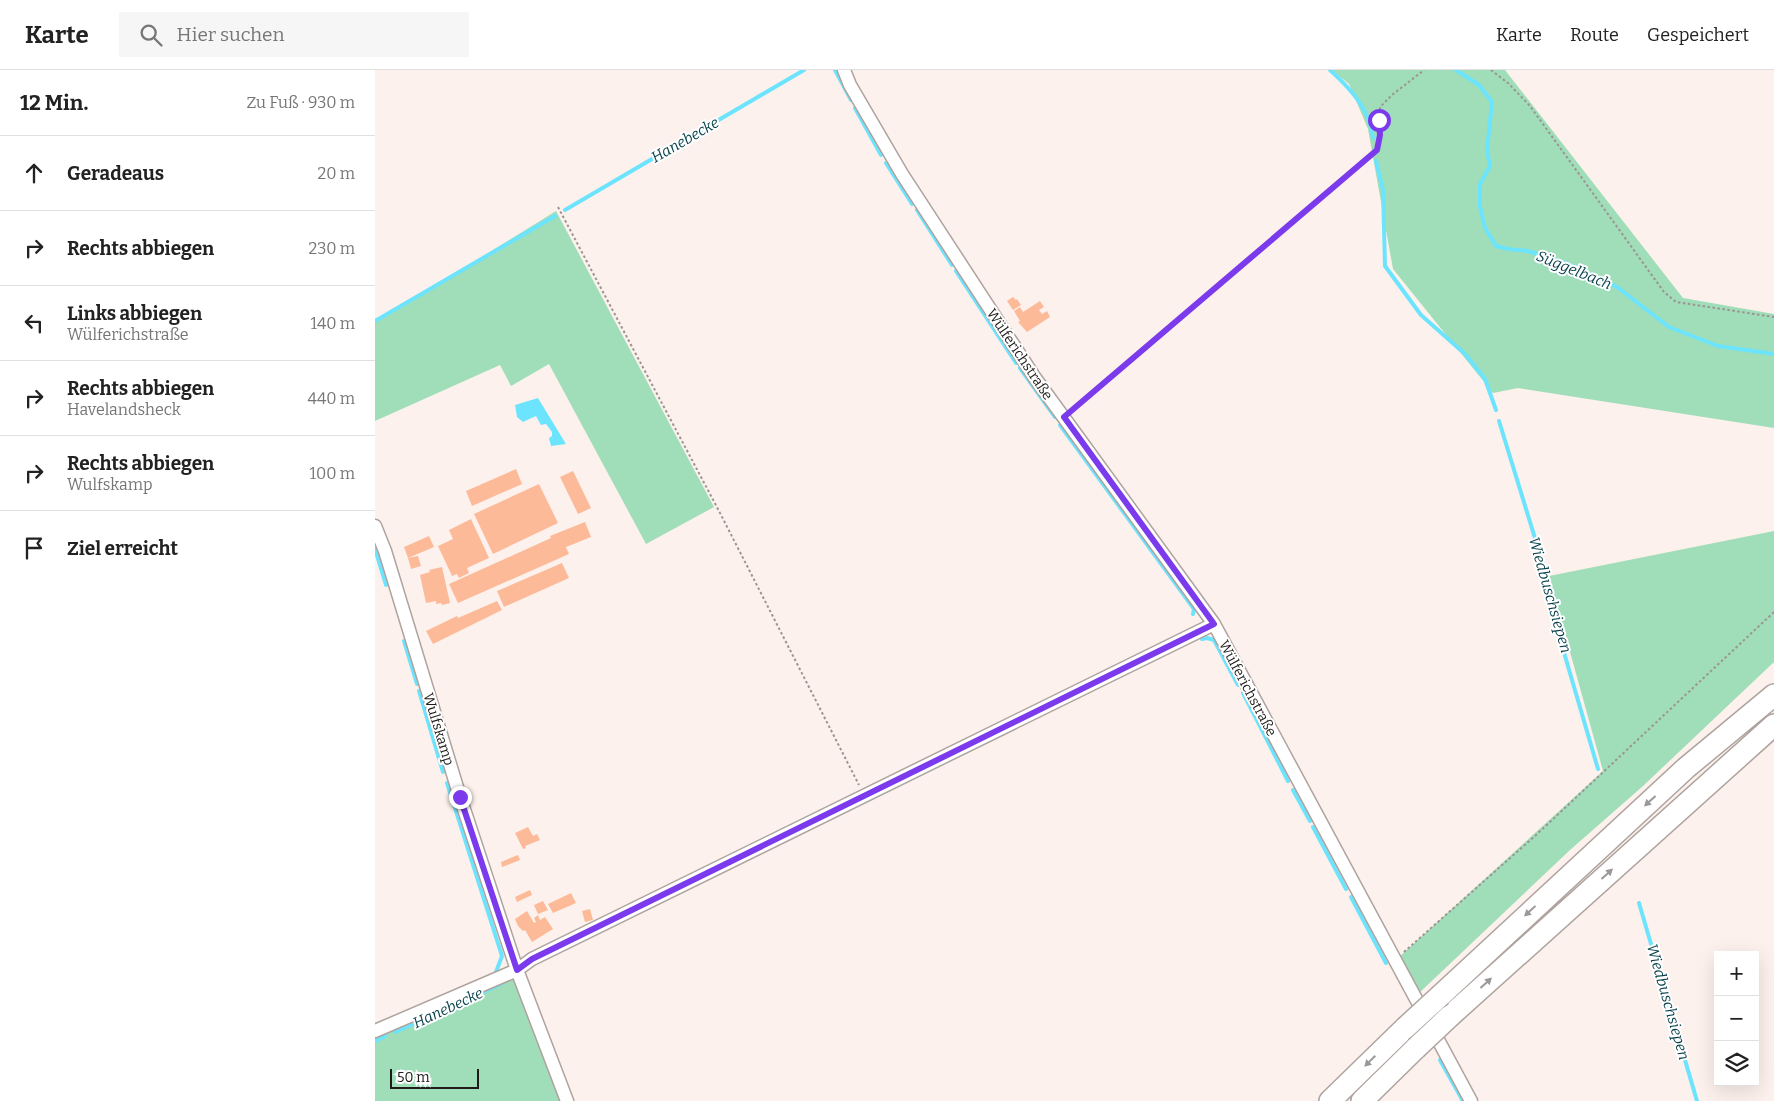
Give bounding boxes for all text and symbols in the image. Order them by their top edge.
search box [119,12,469,57]
text: Karte [25,21,89,49]
icon: search [137,21,165,49]
text: Hier suchen [177,23,284,46]
text: Karte [1496,24,1542,46]
text: Route [1570,24,1619,46]
text: Gespeichert [1647,24,1749,46]
text: 12 Min. [20,90,88,116]
text: Zu Fuß · 930 m [247,93,355,112]
route start [1368,109,1391,132]
water label: Hanebecke [648,113,722,167]
icon: ahead [20,159,48,187]
text: Geradeaus [67,162,164,185]
text: 20 m [318,164,355,183]
icon: right [20,234,48,262]
text: Rechts abbiegen [67,237,214,260]
text: 230 m [308,239,355,258]
water label: Süggelbach [1534,247,1614,293]
text: Links abbiegen [67,302,202,325]
street label: Wülferichstraße [983,305,1056,403]
icon: left [20,309,48,337]
text: 140 m [310,314,355,333]
text: Wülferichstraße [67,325,188,344]
text: Rechts abbiegen [67,377,214,400]
icon: right [20,384,48,412]
text: 440 m [308,389,355,408]
text: Havelandsheck [67,400,181,419]
text: Rechts abbiegen [67,452,214,475]
icon: right [20,459,48,487]
text: 100 m [310,464,355,483]
text: Wulfskamp [67,475,152,494]
icon: arrive [20,534,48,562]
water label: Wiedbuschsiepen [1525,535,1575,655]
text: Ziel erreicht [67,537,178,560]
street label: Wülferichstraße [1215,637,1280,739]
street label: Wulfskamp [419,691,458,767]
route end [449,786,472,809]
one-way arrow [1645,795,1657,807]
one-way arrow [1601,868,1613,880]
one-way arrow [1525,905,1537,917]
water label: Wiedbuschsiepen [1643,942,1693,1062]
map controls [1714,951,1759,1086]
button: + [1714,951,1759,996]
one-way arrow [1480,977,1492,989]
water label: Hanebecke [410,984,486,1032]
button: − [1714,996,1759,1041]
button: layers [1714,1041,1759,1086]
one-way arrow [1364,1055,1376,1067]
scale bar [390,1066,479,1089]
text: 50 m [397,1069,430,1086]

